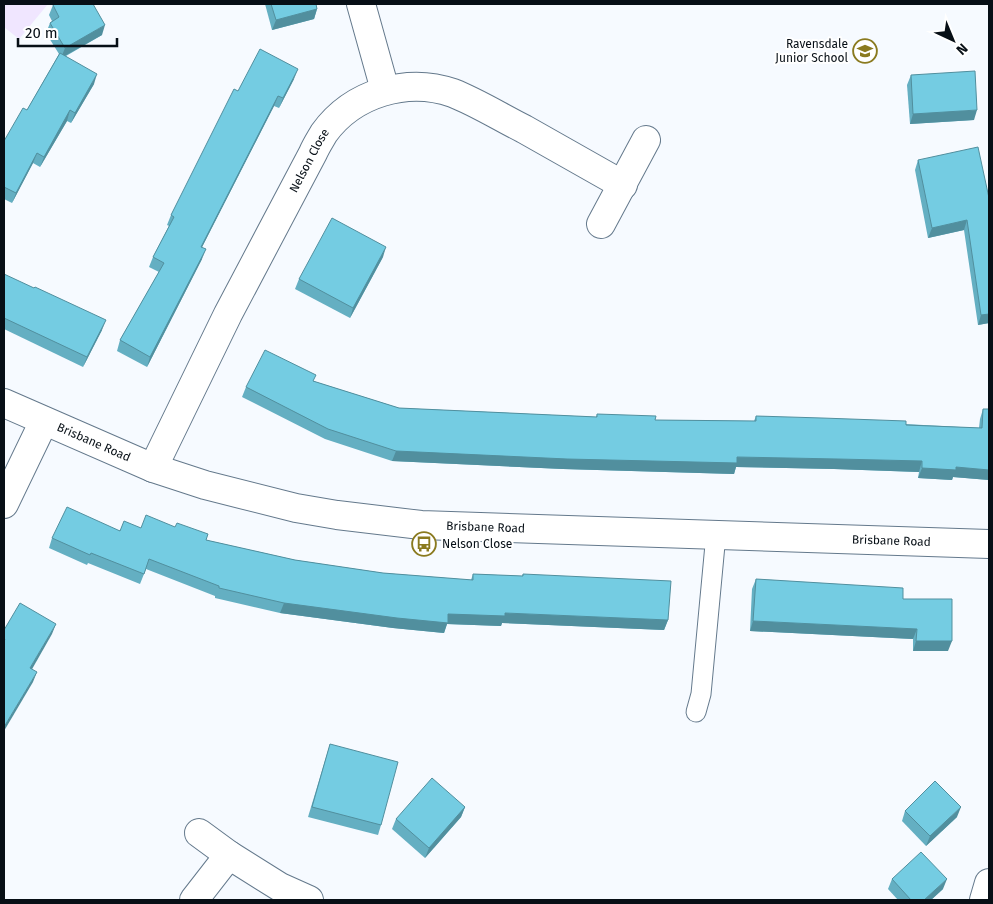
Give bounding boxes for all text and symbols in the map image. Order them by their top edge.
scale bar [18,15,116,47]
north arrow [928,15,978,65]
text: 20 m [25,24,58,42]
place label: Ravensdale Junior School [775,37,848,65]
school or university icon: Ravensdale Junior School [852,38,878,64]
text: N [952,40,971,58]
street label: Nelson Close [286,126,332,195]
street label: Brisbane Road [55,420,133,464]
street label: Brisbane Road [446,519,525,535]
bus stop icon: Nelson Close [411,531,437,557]
street label: Brisbane Road [852,532,931,549]
place label: Nelson Close [442,537,512,551]

